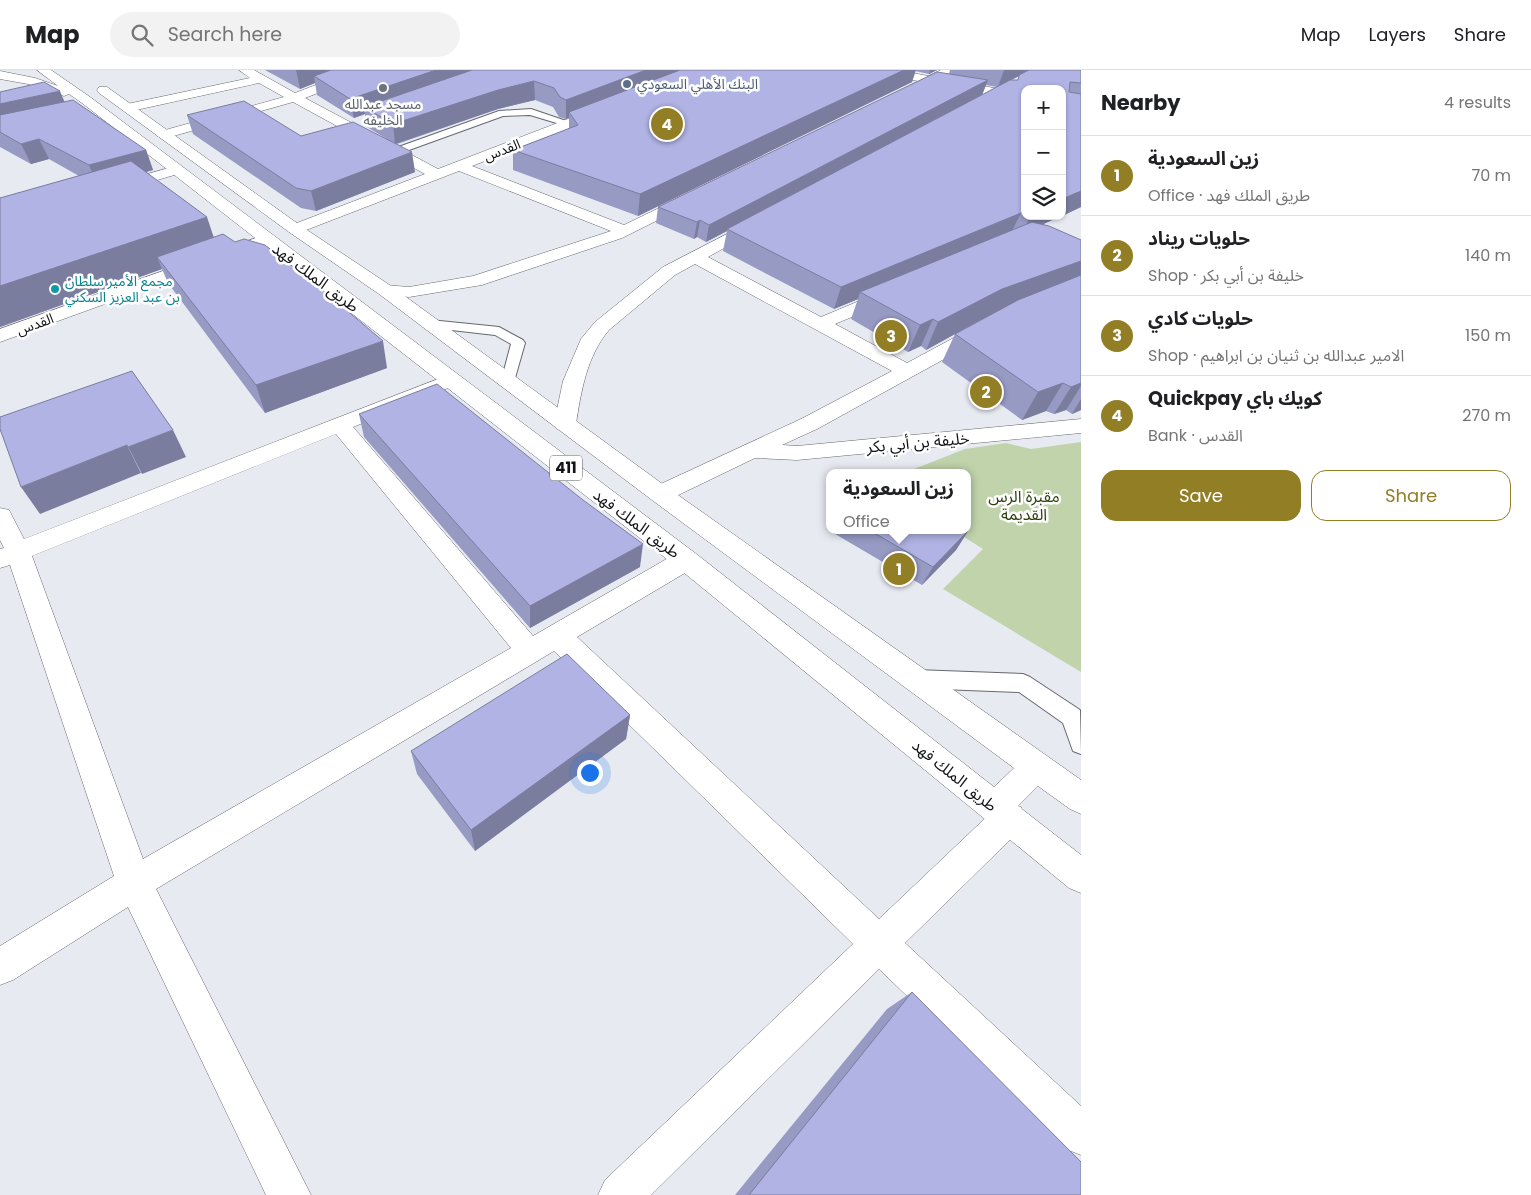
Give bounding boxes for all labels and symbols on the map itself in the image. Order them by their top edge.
place label: البنك الأهلي السعودي [637,74,758,95]
marker: البنك الأهلي السعودي [621,78,633,90]
marker: مسجد عبدالله الخليفه [377,82,389,94]
place label: مسجد عبدالله الخليفه [345,94,421,130]
pin: 4 [651,105,683,143]
street label: القدس [481,134,523,166]
street label: طريق الملك فهد [267,237,364,318]
place label: مجمع الأمير سلطان بن عبد العزيز السكني [65,271,180,308]
marker: مجمع الأمير سلطان بن عبد العزيز السكني [49,283,61,295]
street label: القدس [14,308,56,340]
pin: 3 [875,317,907,355]
pin: 2 [970,373,1002,411]
street label: خليفة بن أبي بكر [865,427,971,459]
road number: 411 [550,456,582,480]
street label: طريق الملك فهد [588,483,685,564]
park label: مقبرة الرس القديمة [988,485,1060,526]
pin: 1 [883,550,915,588]
street label: طريق الملك فهد [907,734,1002,817]
your location [577,760,603,786]

